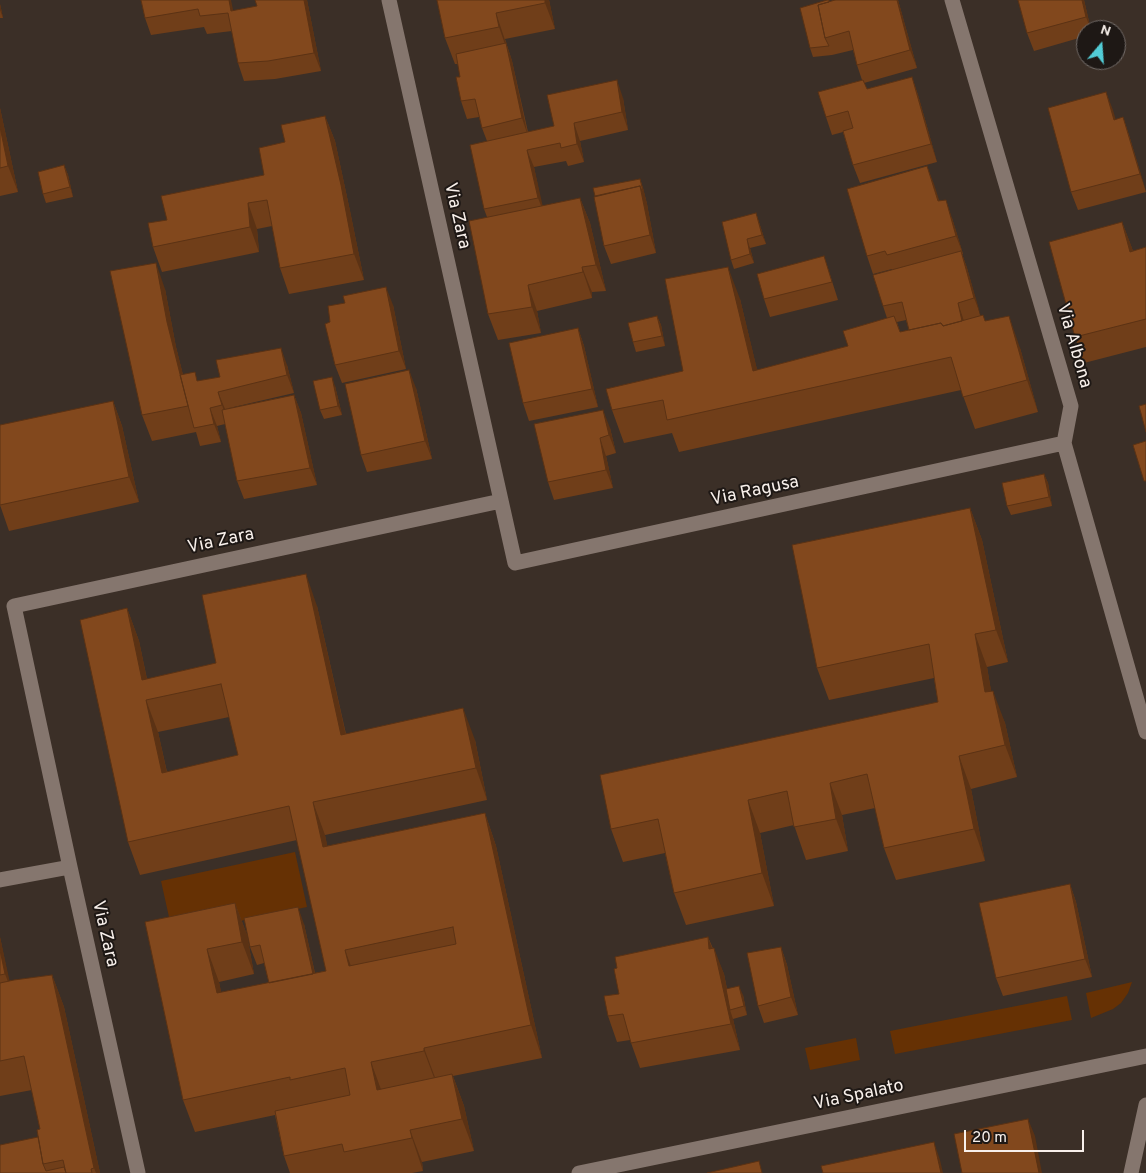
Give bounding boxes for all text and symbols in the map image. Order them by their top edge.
north arrow [1076,20,1126,70]
text: N [1098,22,1113,41]
street label: Via Zara [438,181,474,251]
street label: Via Albona [1051,301,1095,391]
street label: Via Ragusa [709,472,801,512]
street label: Via Zara [186,524,256,560]
street label: Via Zara [86,899,122,969]
street label: Via Spalato [812,1076,906,1116]
scale bar [966,1120,1086,1152]
text: 20 m [972,1129,1007,1148]

